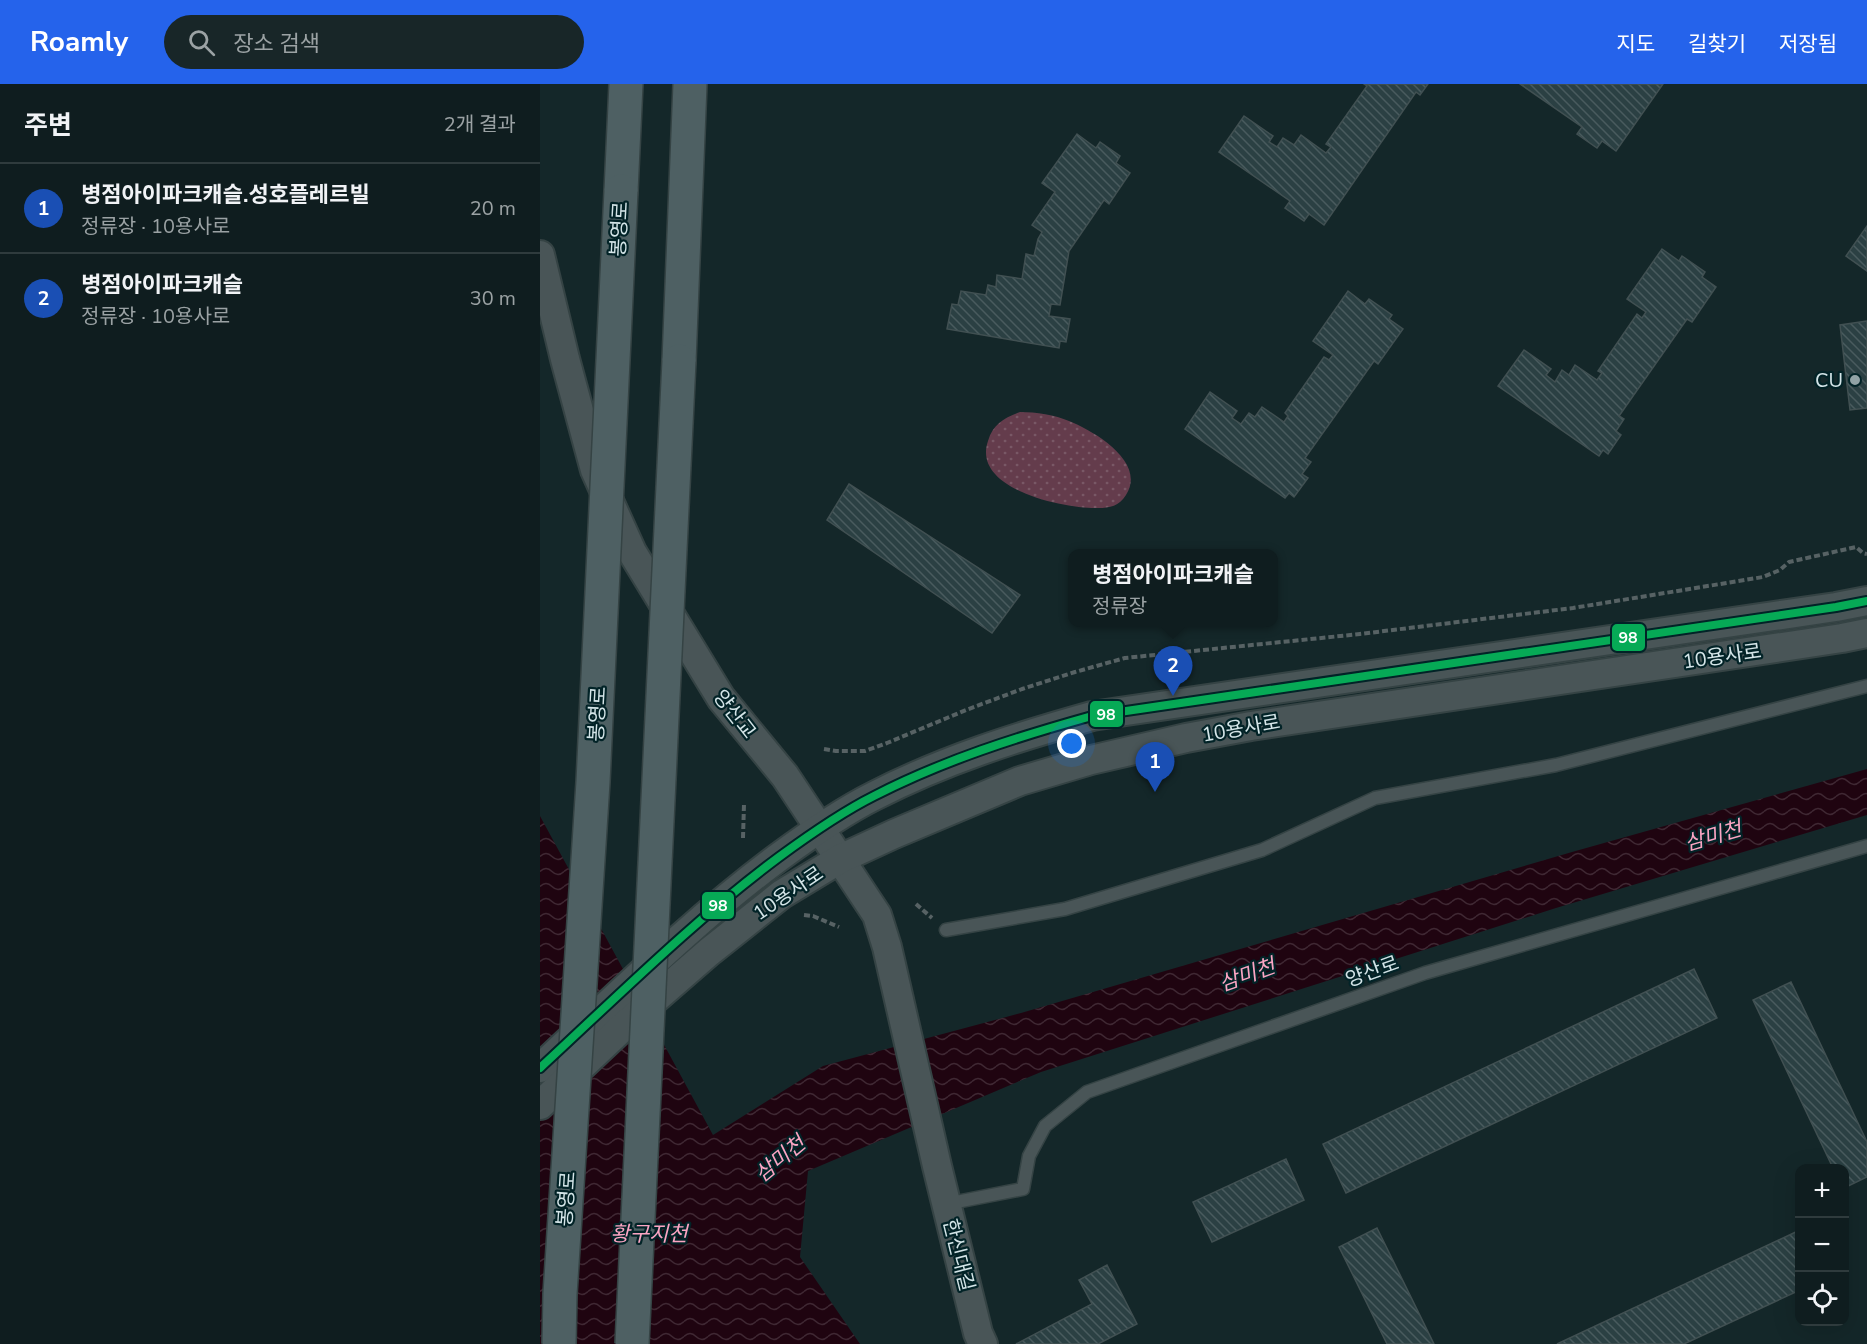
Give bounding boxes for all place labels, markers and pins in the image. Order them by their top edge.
place label: CU [1815,367,1843,394]
marker: CU [1848,373,1862,387]
pin: 2 [1154,646,1192,696]
pin: 1 [1136,742,1174,792]

